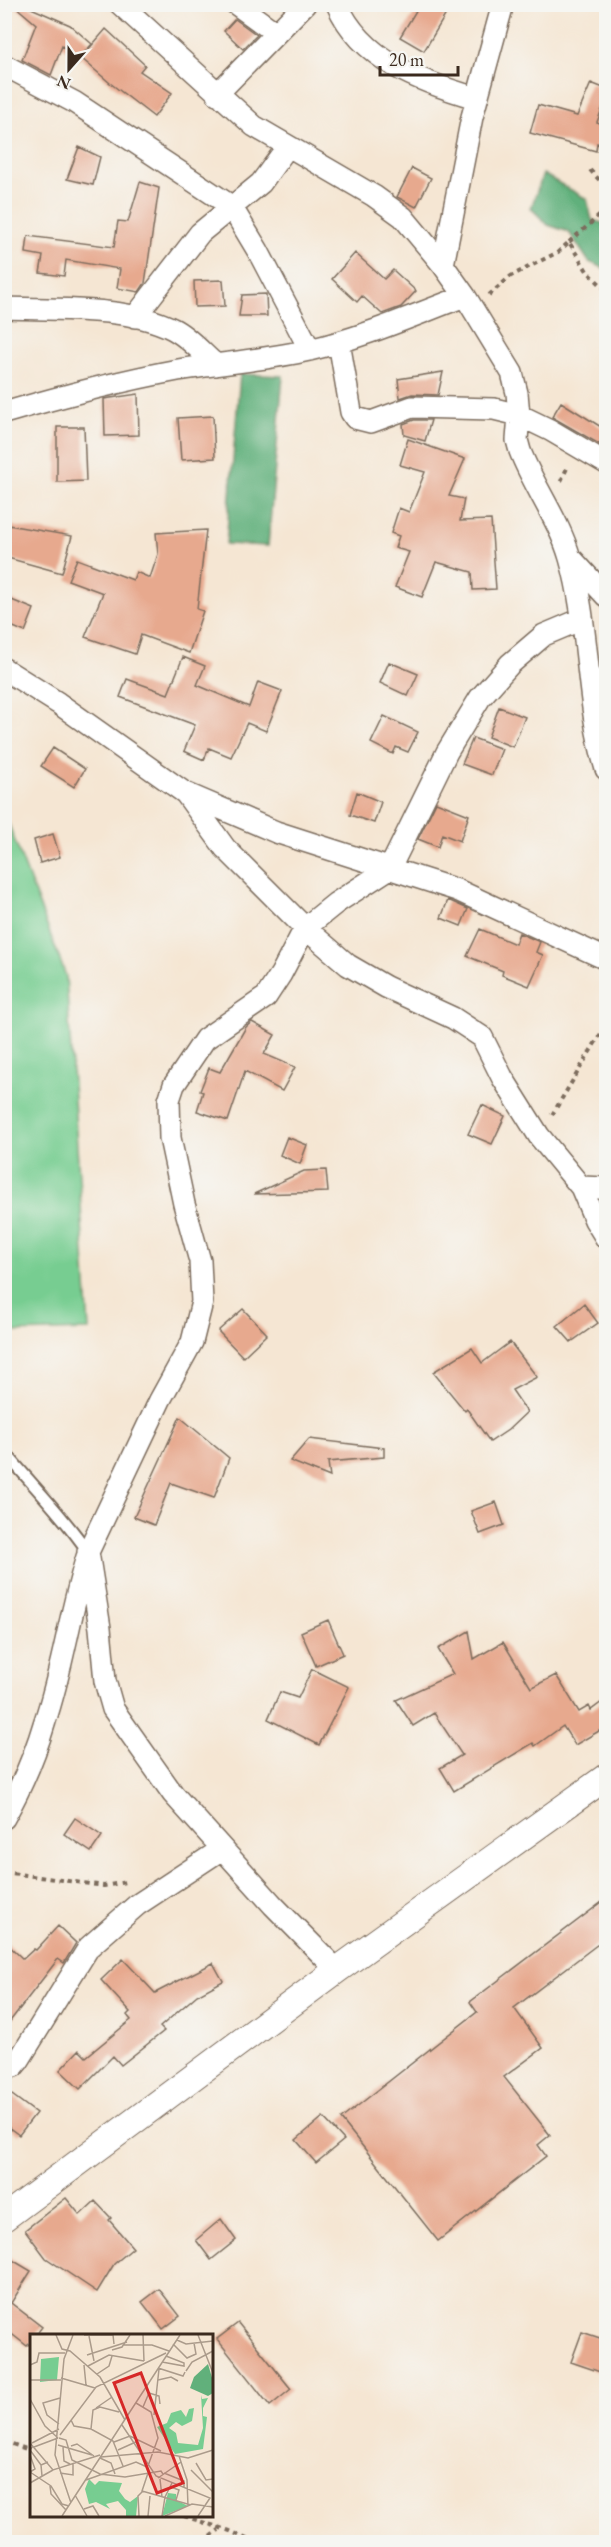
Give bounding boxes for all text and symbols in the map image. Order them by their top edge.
north arrow [39,39,99,99]
scale bar [380,39,458,77]
text: 20 m [389,48,424,71]
text: N [54,70,74,95]
inset map [30,2334,213,2517]

